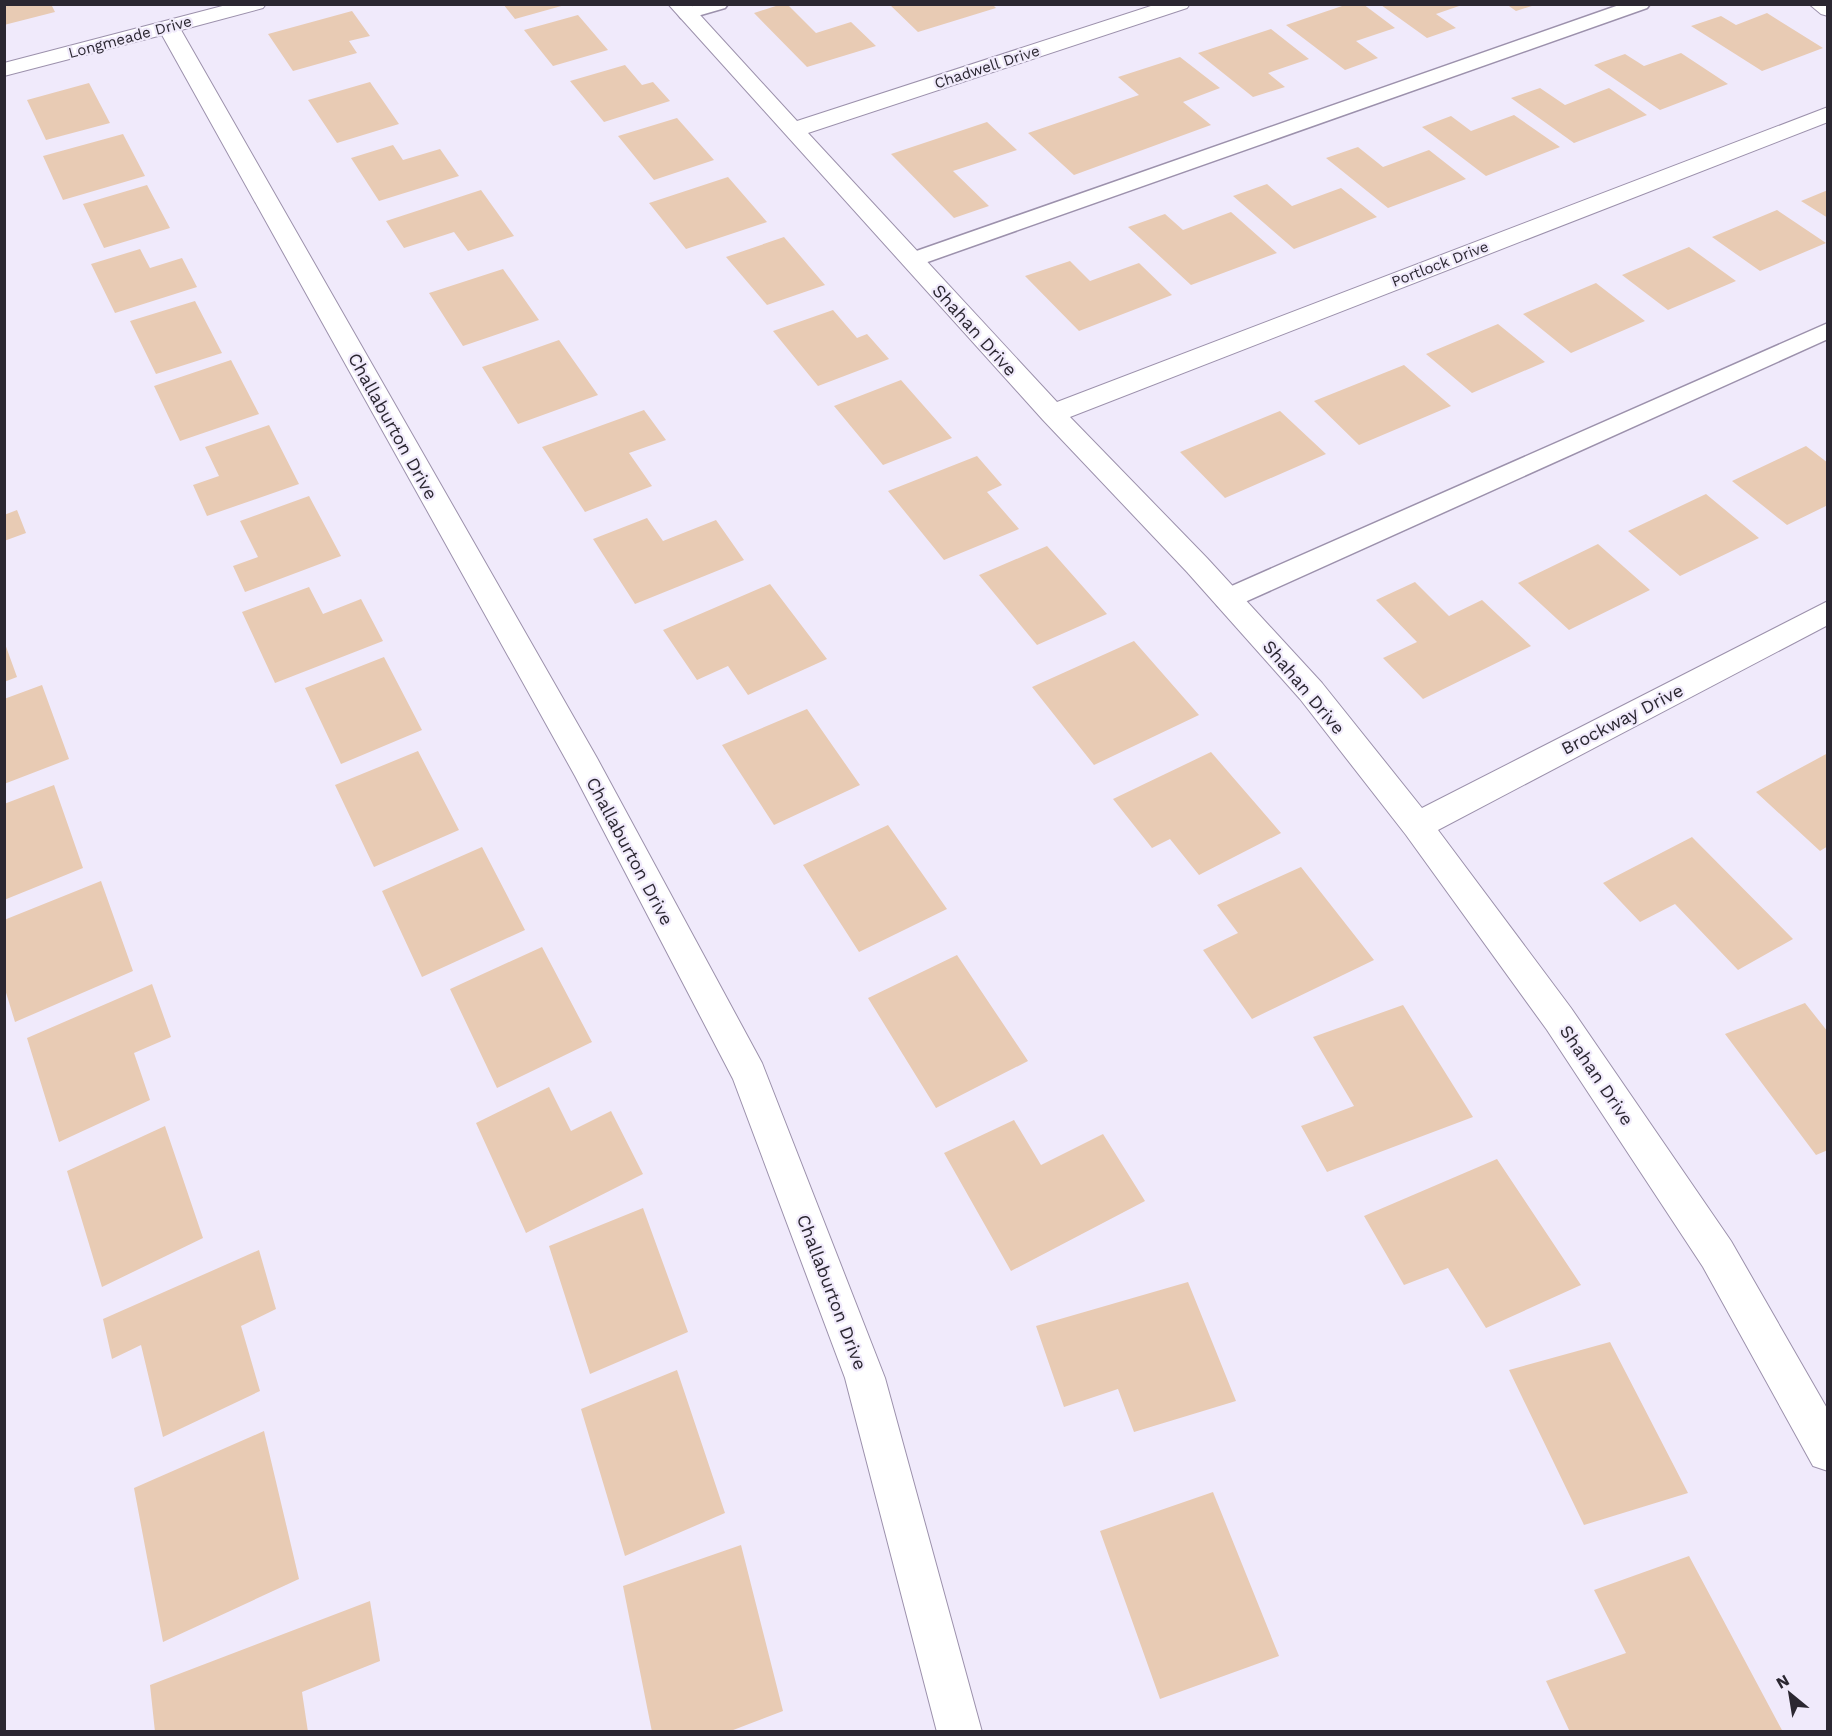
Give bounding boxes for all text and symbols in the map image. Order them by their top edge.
street label: Longmeade Drive [66,12,194,62]
street label: Chadwell Drive [932,42,1042,92]
street label: Portlock Drive [1389,237,1491,291]
street label: Shahan Drive [928,280,1022,380]
street label: Challaburton Drive [344,349,442,503]
street label: Shahan Drive [1259,636,1349,738]
street label: Brockway Drive [1557,679,1687,759]
street label: Challaburton Drive [582,773,678,929]
street label: Shahan Drive [1556,1021,1638,1129]
street label: Challaburton Drive [793,1211,871,1373]
north arrow [1760,1664,1820,1724]
text: N [1773,1670,1793,1693]

